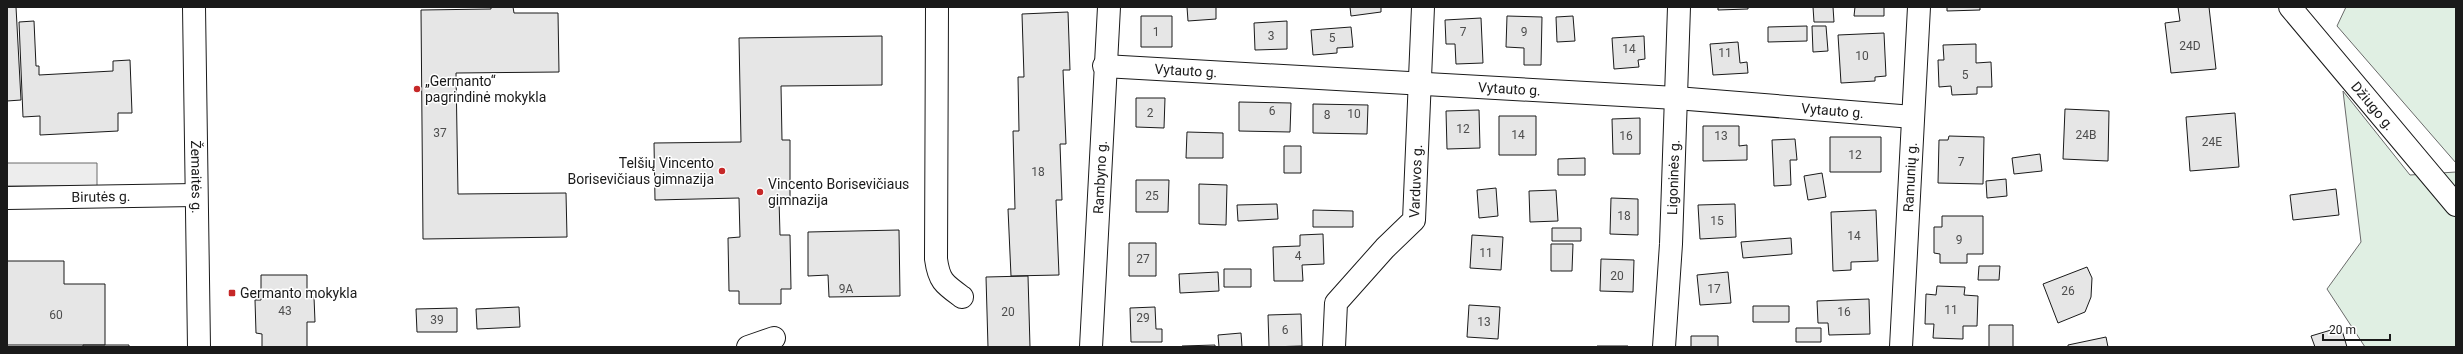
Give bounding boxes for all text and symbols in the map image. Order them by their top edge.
house number: 1 [1153,25,1159,39]
house number: 7 [1460,25,1467,39]
house number: 9 [1521,25,1527,39]
house number: 3 [1268,29,1274,43]
house number: 5 [1329,31,1336,45]
house number: 24D [2179,39,2201,53]
house number: 14 [1622,42,1636,56]
house number: 11 [1718,46,1732,60]
house number: 10 [1855,49,1869,63]
street label: Vytauto g. [1154,61,1218,80]
house number: 5 [1962,68,1969,82]
place label: „Germanto“ pagrindinė mokykla [425,73,546,105]
street label: Džiugo g. [2348,78,2398,133]
street label: Vytauto g. [1478,79,1541,98]
marker: „Germanto“ pagrindinė mokykla [412,84,422,94]
street label: Vytauto g. [1801,100,1865,121]
house number: 6 [1269,104,1276,118]
house number: 2 [1147,106,1154,120]
house number: 10 [1347,107,1361,121]
house number: 8 [1324,108,1331,122]
house number: 12 [1456,122,1470,136]
house number: 37 [433,126,447,140]
house number: 14 [1511,128,1525,142]
house number: 24B [2076,128,2096,142]
house number: 16 [1619,129,1633,143]
house number: 13 [1714,129,1728,143]
house number: 24E [2202,135,2222,149]
street label: Ligoninės g. [1664,139,1683,215]
street label: Žemaitės g. [188,140,205,214]
street label: Rambyno g. [1090,140,1110,214]
street label: Ramunių g. [1900,142,1920,213]
street label: Varduvos g. [1406,144,1425,218]
house number: 12 [1848,148,1862,162]
place label: Telšių Vincento Borisevičiaus gimnazija [567,155,714,187]
house number: 7 [1958,155,1965,169]
house number: 18 [1031,165,1045,179]
marker: Telšių Vincento Borisevičiaus gimnazija [717,166,727,176]
place label: Vincento Borisevičiaus gimnazija [768,176,909,208]
marker: Vincento Borisevičiaus gimnazija [755,187,765,197]
street label: Birutės g. [71,188,131,205]
house number: 25 [1145,189,1159,203]
house number: 18 [1617,209,1631,223]
house number: 15 [1710,214,1724,228]
house number: 14 [1847,229,1861,243]
house number: 9 [1956,233,1962,247]
house number: 11 [1479,246,1493,260]
house number: 4 [1295,249,1302,263]
house number: 27 [1136,252,1150,266]
house number: 20 [1610,269,1624,283]
house number: 9A [839,282,853,296]
house number: 17 [1707,282,1721,296]
house number: 26 [2061,284,2075,298]
place label: Germanto mokykla [240,285,357,301]
marker: Germanto mokykla [227,288,237,298]
house number: 11 [1944,303,1958,317]
house number: 43 [278,304,292,318]
house number: 20 [1001,305,1015,319]
house number: 16 [1837,305,1851,319]
house number: 60 [49,308,63,322]
house number: 29 [1136,311,1150,325]
house number: 39 [430,313,444,327]
house number: 13 [1477,315,1491,329]
scale bar [2323,316,2390,342]
house number: 6 [1282,323,1289,337]
text: 20 m [2329,323,2356,337]

